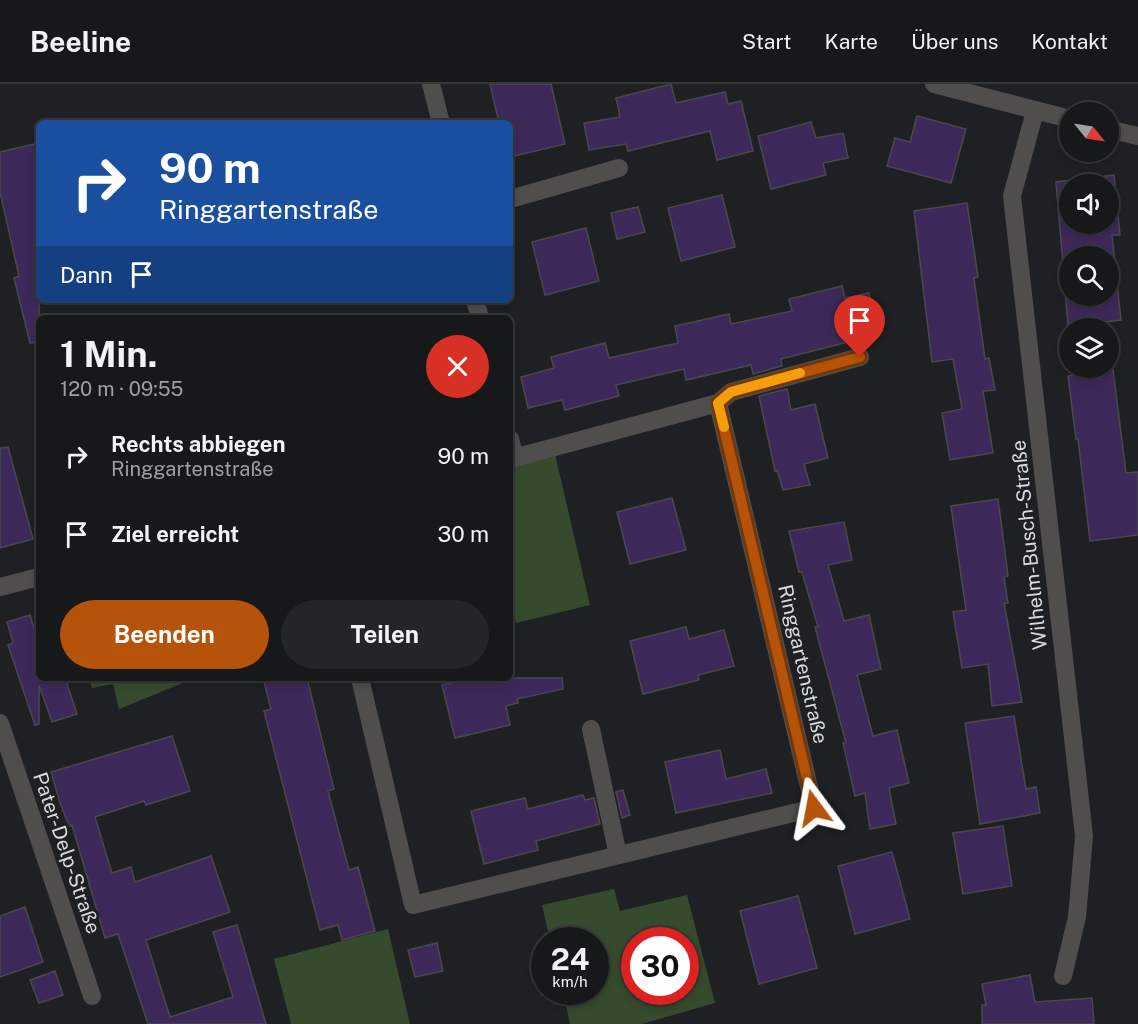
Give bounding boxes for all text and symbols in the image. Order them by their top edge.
text: Beeline [30,25,131,58]
text: Start [742,29,791,54]
text: Karte [824,29,878,54]
text: Über uns [911,29,998,54]
text: Kontakt [1031,29,1108,54]
north arrow [1059,102,1119,162]
map controls [1059,102,1119,378]
text: 90 m [159,143,261,192]
icon: right [60,144,138,222]
button: sound [1059,174,1119,234]
text: Ringgartenstraße [159,193,378,225]
button: search [1059,246,1119,306]
icon: arrive [125,258,158,291]
text: Dann [60,262,113,288]
pin [834,295,885,357]
icon: arrive [843,304,876,337]
button: layers [1059,318,1119,378]
text: 1 Min. [60,333,157,375]
button: close [426,335,489,398]
text: 120 m · 09:55 [60,377,183,401]
text: Rechts abbiegen [111,431,286,457]
street label: Wilhelm-Busch-Straße [1006,439,1052,651]
icon: right [60,440,93,473]
text: 90 m [438,443,489,469]
text: Ringgartenstraße [111,457,274,481]
icon: arrive [60,518,93,551]
text: Ziel erreicht [111,521,239,547]
text: 30 m [437,521,489,547]
street label: Ringgartenstraße [773,582,833,746]
button: Beenden [60,600,269,669]
button: Teilen [281,600,489,669]
street label: Pater-Delp-Straße [28,769,106,937]
position arrow [782,776,846,840]
speed limit sign: 30 [621,927,699,1005]
text: 24 [551,941,589,977]
text: km/h [552,973,588,990]

